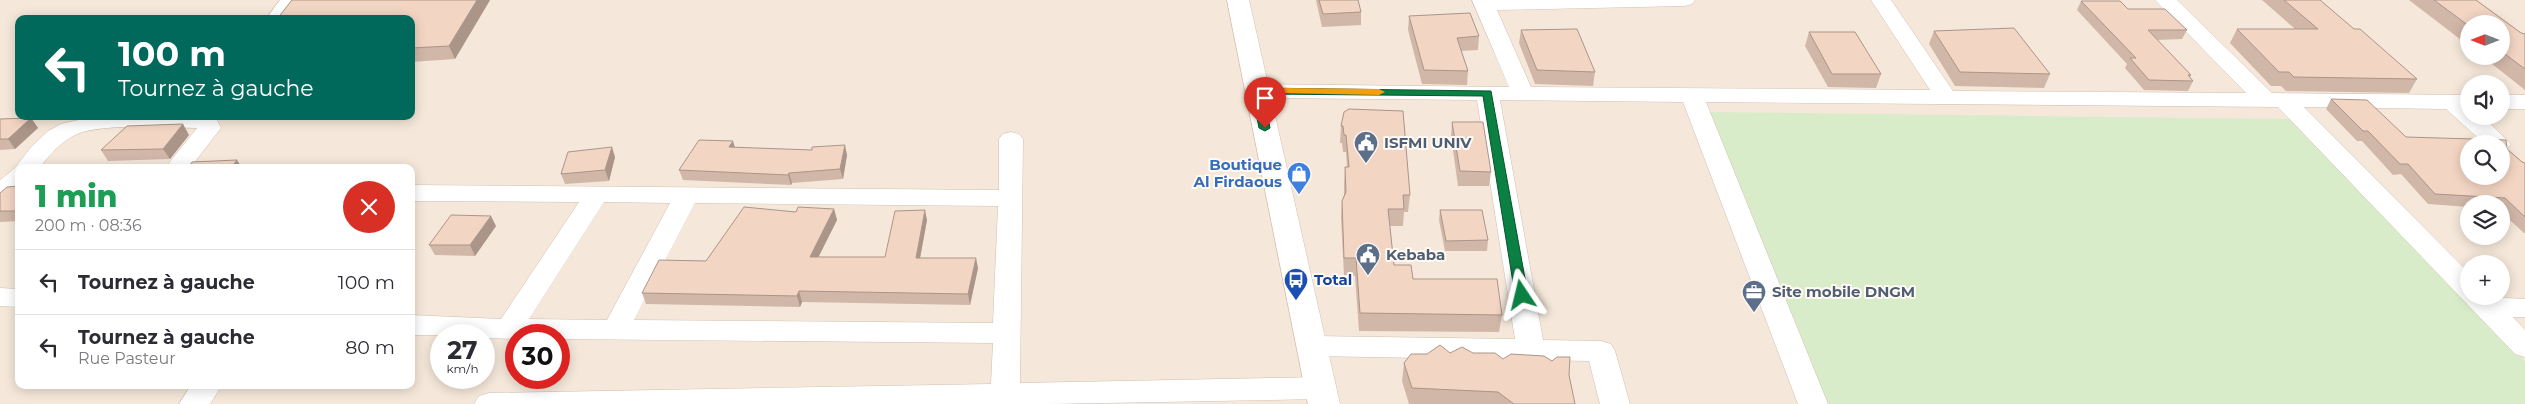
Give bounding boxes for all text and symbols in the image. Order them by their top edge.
north arrow [2460,15,2510,65]
map controls [2460,15,2510,305]
text: 100 m [118,32,226,75]
icon: left [35,35,100,100]
text: Tournez à gauche [118,75,314,102]
button: sound [2460,75,2510,125]
pin [1244,77,1286,128]
icon: arrive [1251,84,1279,112]
public building icon: ISFMI UNIV [1353,130,1379,164]
place label: ISFMI UNIV [1384,133,1472,152]
button: search [2460,135,2510,185]
place label: Boutique Al Firdaous [1193,155,1282,191]
shop icon: Boutique Al Firdaous [1286,161,1312,195]
text: 1 min [35,178,118,215]
button: close [343,181,395,233]
button: layers [2460,195,2510,245]
text: 200 m · 08:36 [35,216,142,235]
public building icon: Kebaba [1355,242,1381,276]
place label: Kebaba [1386,245,1445,264]
button: + [2460,255,2510,305]
bus stop icon: Total [1283,267,1309,301]
icon: left [35,268,63,296]
position arrow [1495,268,1547,320]
place label: Total [1314,270,1352,289]
text: Tournez à gauche [78,271,255,294]
text: 100 m [338,271,395,294]
office icon: Site mobile DNGM [1741,279,1767,313]
place label: Site mobile DNGM [1772,282,1915,301]
speed limit sign: 30 [505,324,570,389]
text: Tournez à gauche [78,326,255,349]
icon: left [35,333,63,361]
text: 27 [447,335,478,365]
text: 80 m [345,336,395,359]
text: Rue Pasteur [78,349,176,368]
text: km/h [446,361,479,376]

